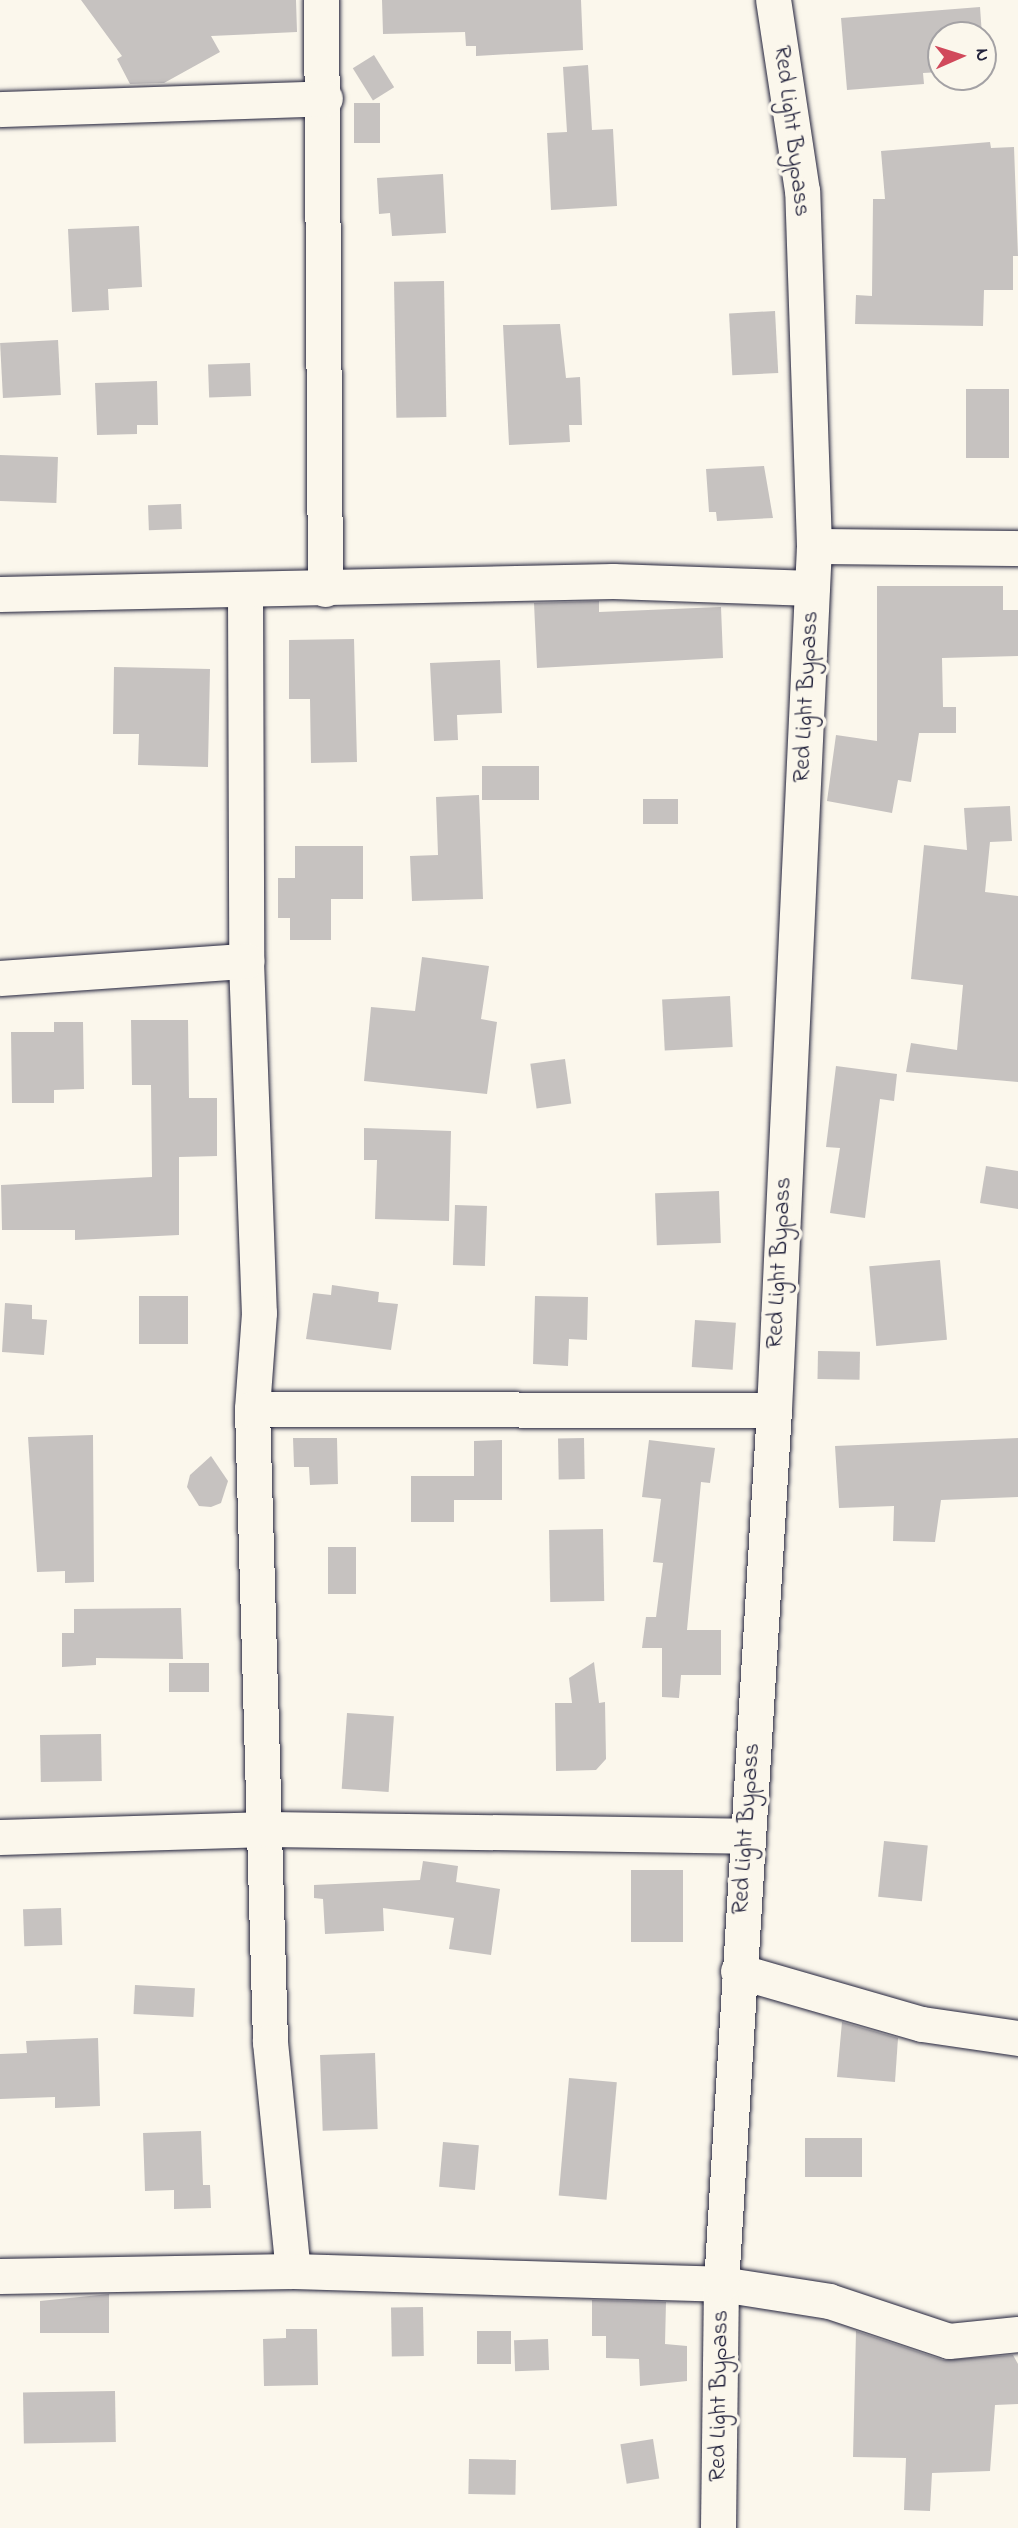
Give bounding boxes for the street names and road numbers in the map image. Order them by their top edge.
street label: Red Light Bypass [766,44,816,218]
street label: Red Light Bypass [788,610,826,784]
street label: Red Light Bypass [761,1176,799,1350]
street label: Red Light Bypass [727,1742,767,1916]
street label: Red Light Bypass [704,2310,736,2482]

